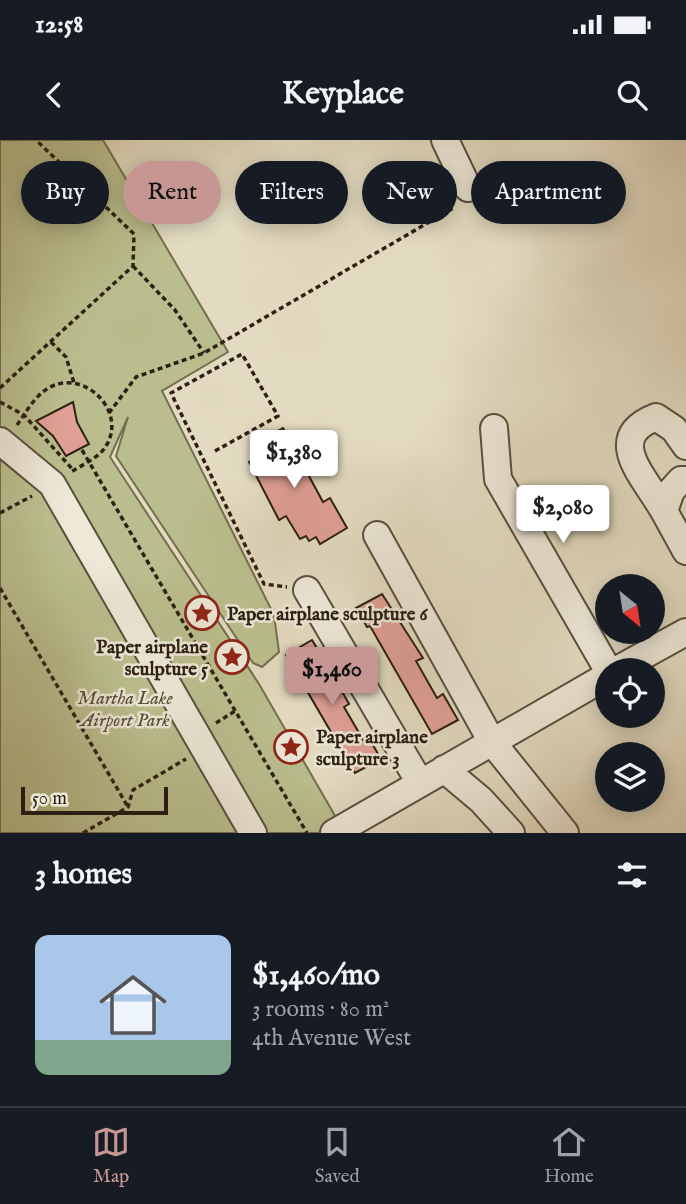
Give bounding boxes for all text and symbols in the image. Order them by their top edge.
text: 12:58 [35,8,83,41]
text: Keyplace [282,74,404,115]
icon: back [35,76,73,114]
icon: search [613,76,651,114]
chip: Buy [21,161,109,224]
chip: Rent [123,161,221,224]
chip: Filters [235,161,348,224]
chip: New [362,161,457,224]
chip: Apartment [471,161,626,224]
pin: $1,380 [237,430,351,490]
text: $1,380 [266,438,322,467]
pin: $2,080 [506,486,620,545]
text: $2,080 [532,493,594,522]
north arrow [595,574,665,644]
map controls [595,574,665,812]
place icon: Paper airplane sculpture 6 [183,594,221,632]
place label: Paper airplane sculpture 6 [227,603,429,627]
place label: Paper airplane sculpture 5 [96,636,208,682]
place icon: Paper airplane sculpture 5 [213,638,251,676]
pin: $1,460 [275,648,389,707]
text: $1,460 [302,655,362,684]
button: locate [595,658,665,728]
park label: Martha Lake Airport Park [77,687,173,733]
place label: Paper airplane sculpture 3 [316,726,428,772]
place icon: Paper airplane sculpture 3 [272,728,310,766]
button: layers [595,742,665,812]
scale bar [21,784,168,816]
text: 50 m [32,787,67,811]
text: 3 homes [35,856,132,894]
icon: filters [613,856,651,894]
text: $1,460/mo [252,957,380,995]
icon: home [91,963,175,1047]
text: 3 rooms · 80 m² [252,995,389,1024]
text: 4th Avenue West [252,1024,411,1053]
tab: Map [92,1123,130,1189]
tab: Saved [315,1123,360,1189]
tab: Home [544,1123,594,1189]

